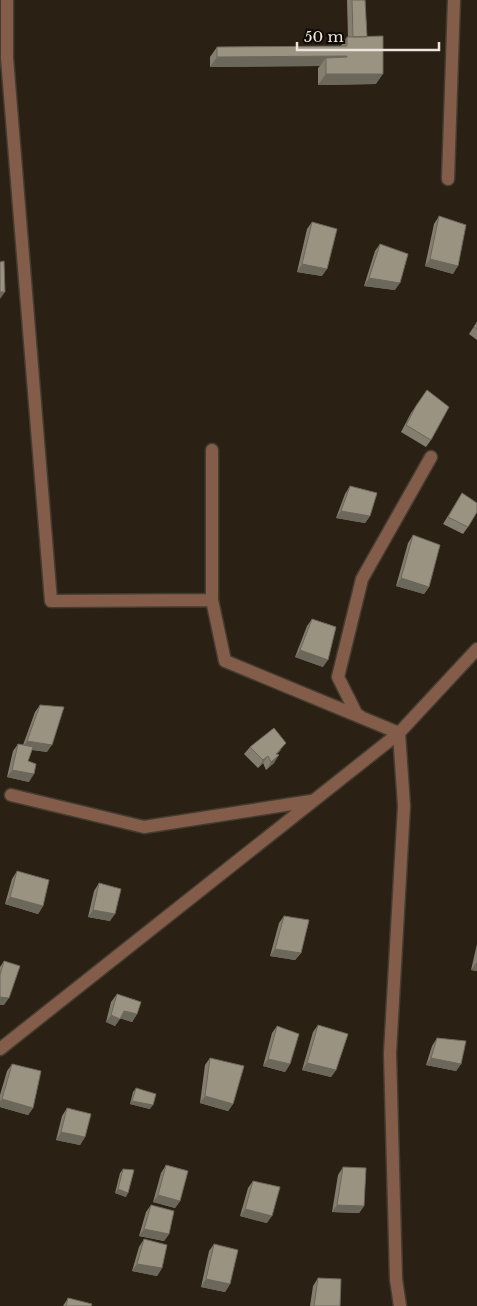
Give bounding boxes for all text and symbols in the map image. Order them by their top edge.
scale bar [297,20,440,52]
text: 50 m [304,27,344,46]

